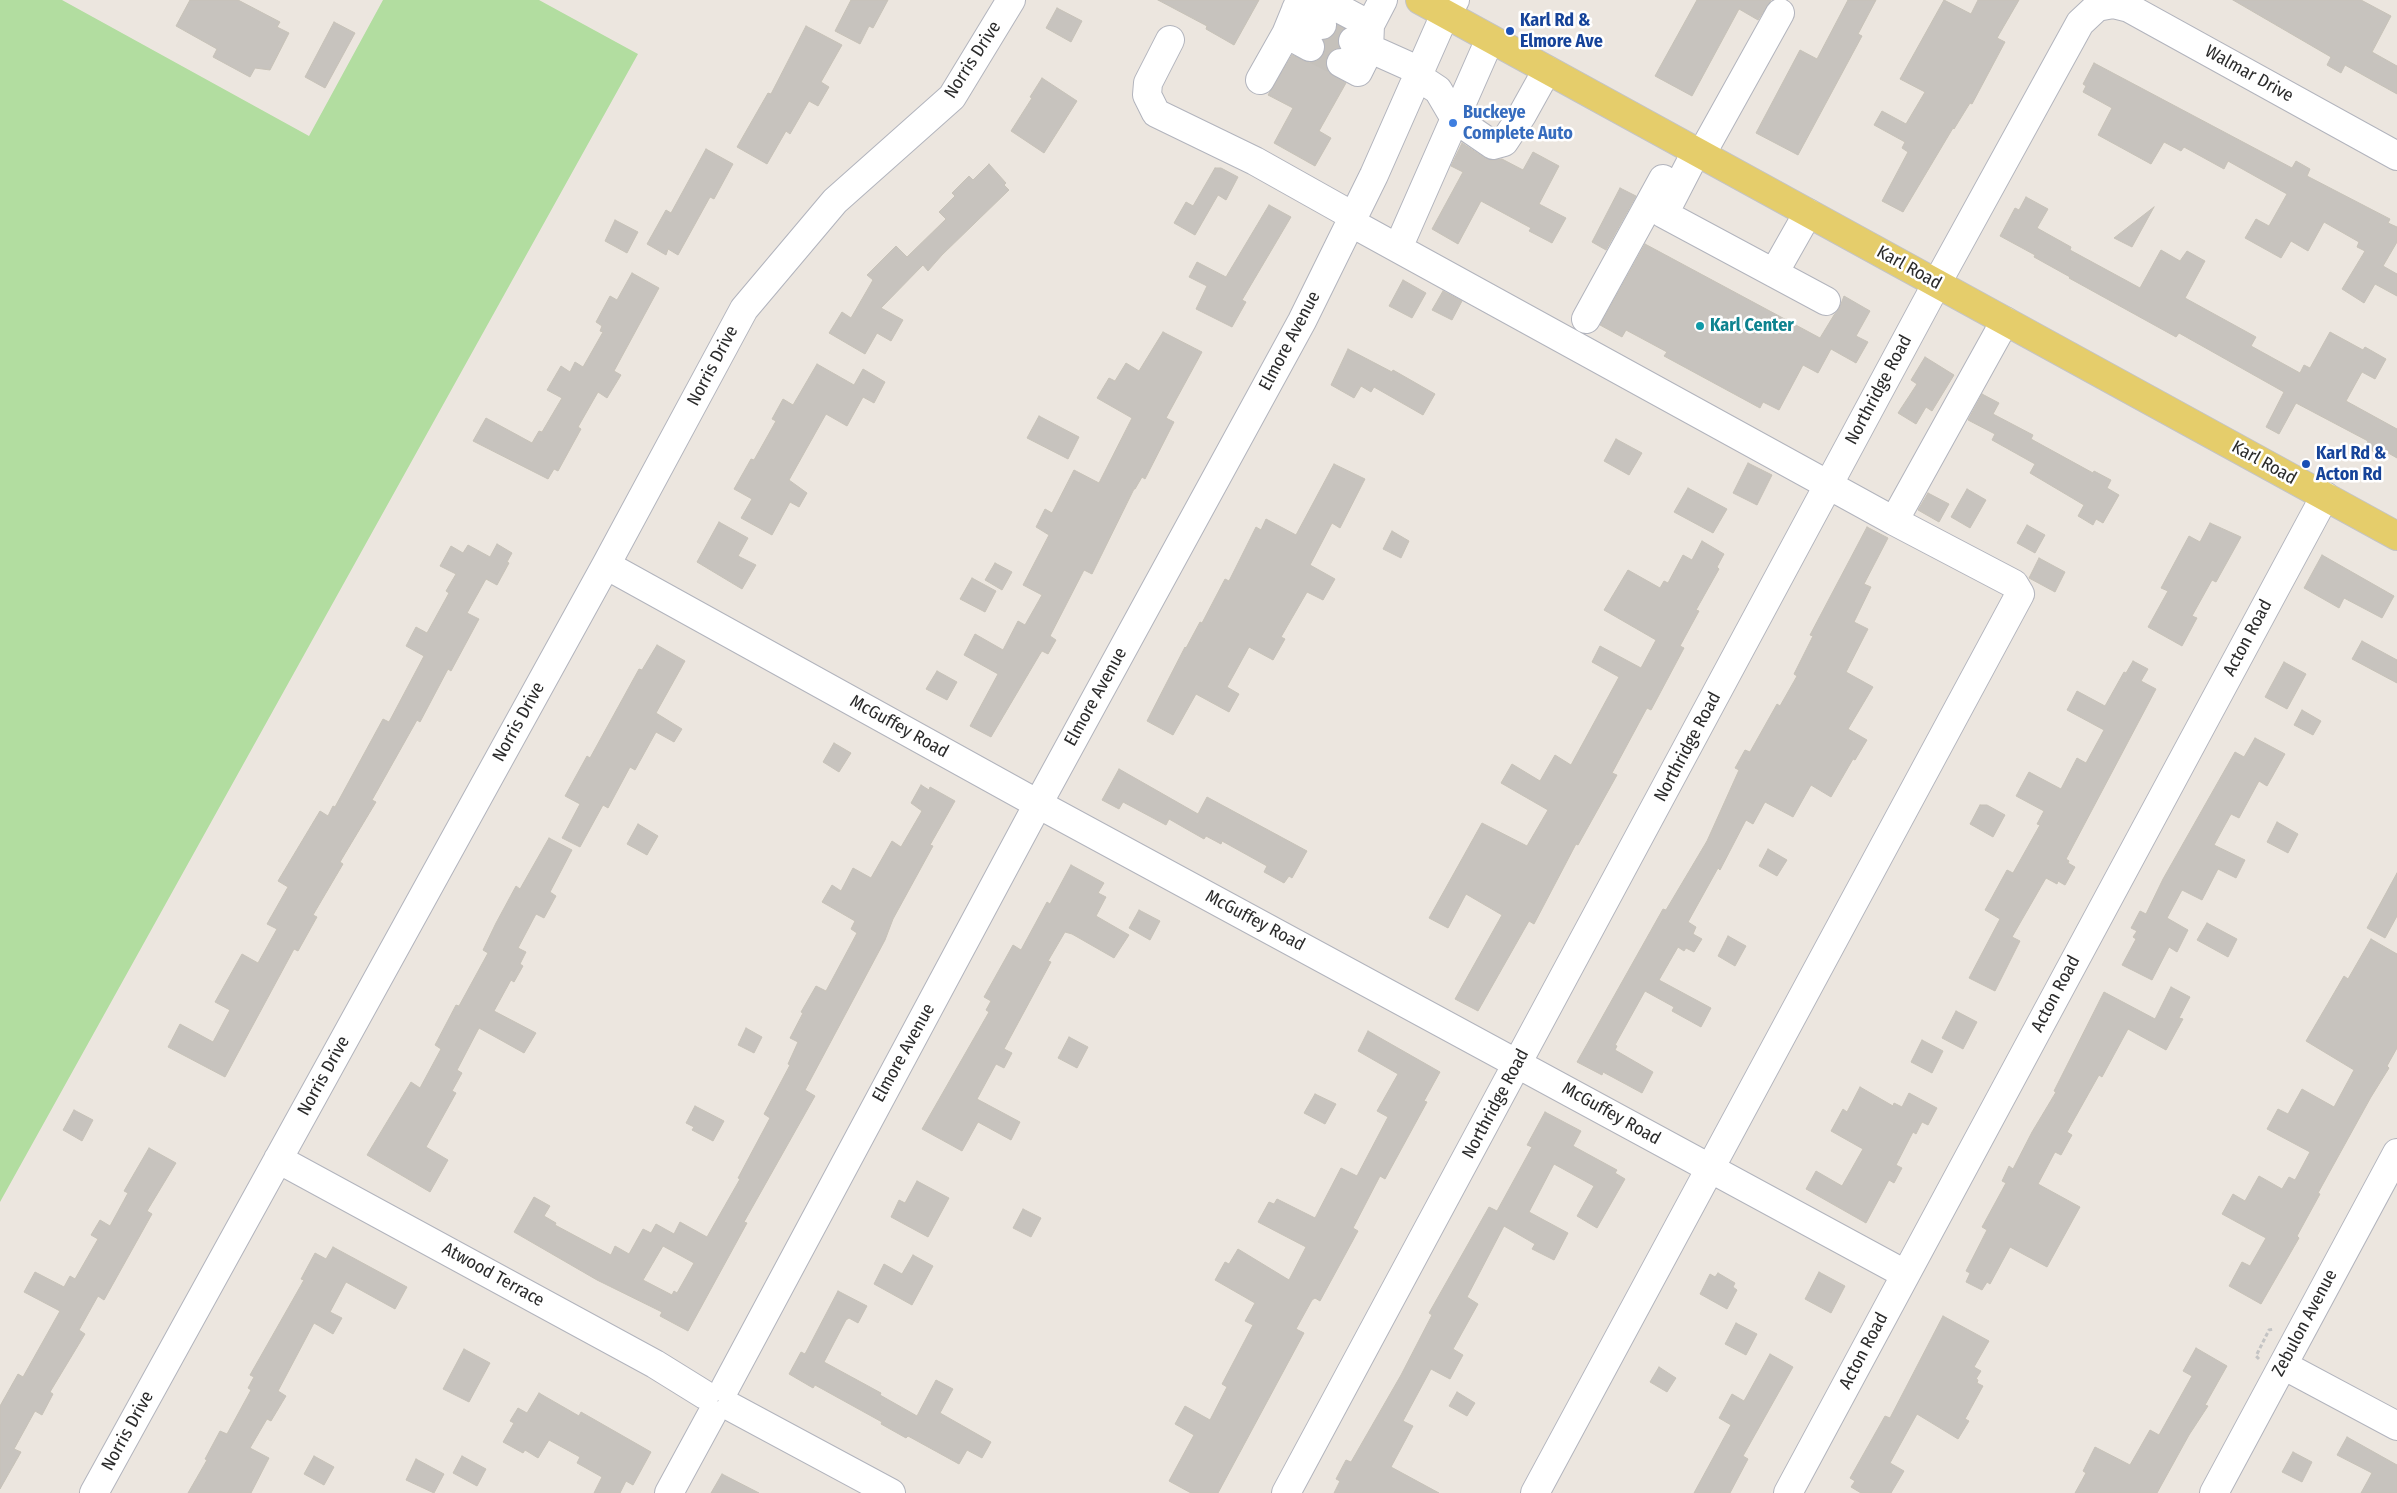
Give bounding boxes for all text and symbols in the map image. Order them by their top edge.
place label: Karl Rd & Elmore Ave [1520,10,1603,52]
street label: Norris Drive [940,17,1006,103]
marker: Karl Rd & Elmore Ave [1504,25,1516,37]
street label: Walmar Drive [2201,41,2297,107]
place label: Buckeye Complete Auto [1463,102,1573,144]
marker: Buckeye Complete Auto [1447,117,1459,129]
street label: Karl Road [1873,241,1945,295]
street label: Elmore Avenue [1255,288,1325,394]
place label: Karl Center [1710,315,1794,337]
marker: Karl Center [1694,320,1706,332]
street label: Norris Drive [683,322,743,410]
street label: Northridge Road [1841,331,1917,449]
street label: Karl Road [2228,436,2300,490]
place label: Karl Rd & Acton Rd [2316,443,2386,486]
marker: Karl Rd & Acton Rd [2300,458,2312,470]
street label: Acton Road [2219,596,2277,680]
street label: Elmore Avenue [1060,644,1132,750]
street label: Norris Drive [488,678,550,766]
street label: Northridge Road [1650,688,1726,806]
street label: McGuffey Road [846,691,952,763]
street label: McGuffey Road [1202,886,1308,956]
street label: Acton Road [2027,952,2085,1036]
street label: Elmore Avenue [868,1000,940,1106]
street label: Norris Drive [293,1032,355,1120]
street label: Northridge Road [1458,1045,1534,1163]
street label: McGuffey Road [1558,1078,1664,1150]
street label: Atwood Terrace [438,1238,548,1312]
street label: Zebulon Avenue [2268,1266,2342,1380]
street label: Acton Road [1835,1309,1893,1393]
street label: Norris Drive [97,1387,159,1475]

